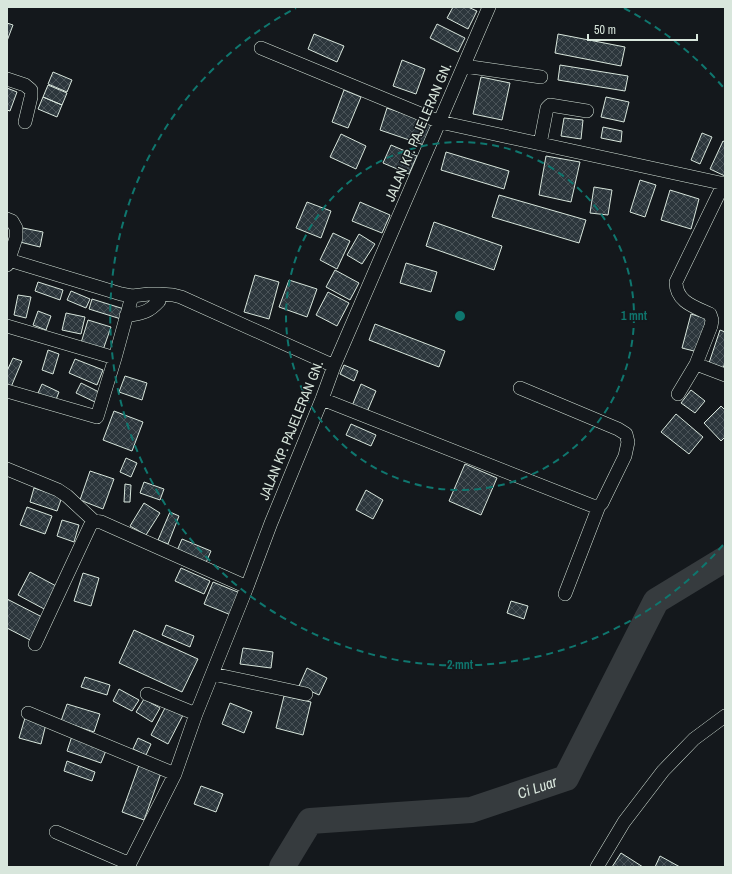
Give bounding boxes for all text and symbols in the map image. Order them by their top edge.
scale bar [588,16,697,42]
text: 50 m [594,22,616,38]
street label: JALAN KP. PAJELERAN GN. [381,60,455,204]
text: 1 mnt [621,308,648,324]
centre of rings [453,309,467,323]
street label: JALAN KP. PAJELERAN GN. [255,358,327,502]
text: 2 mnt [447,657,474,673]
water label: Ci Luar [514,771,560,804]

